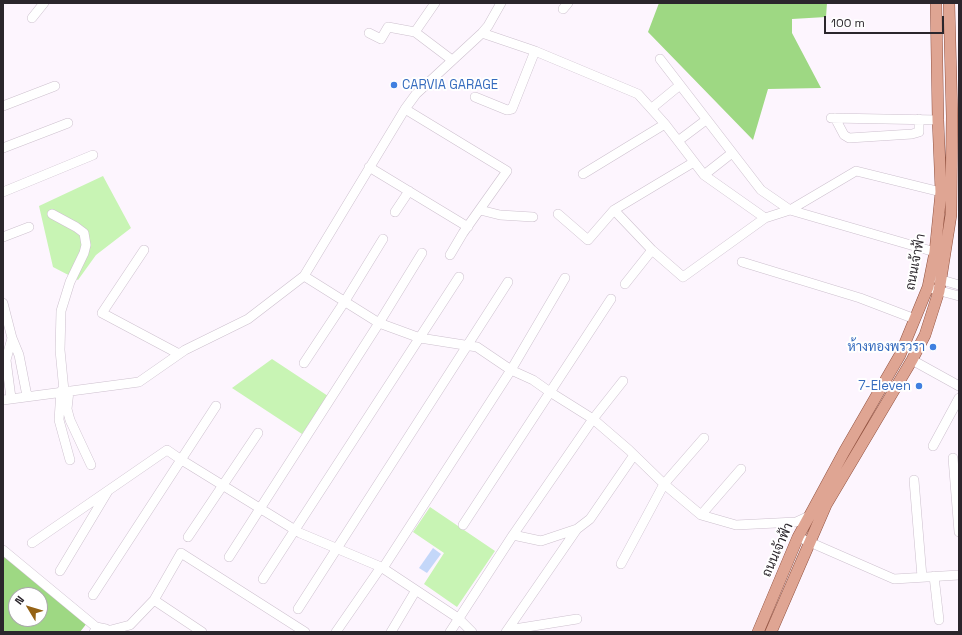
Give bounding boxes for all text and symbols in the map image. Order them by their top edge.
scale bar [826,8,946,34]
text: 100 m [831,15,865,31]
place label: CARVIA GARAGE [402,77,498,93]
marker: CARVIA GARAGE [389,80,399,90]
street label: ถนนเจ้าฟ้า [903,232,929,292]
place label: ห้างทองพรวรา [848,339,925,355]
marker: ห้างทองพรวรา [928,342,938,352]
place label: 7-Eleven [858,378,911,394]
marker: 7-Eleven [914,381,924,391]
street label: ถนนเจ้าฟ้า [759,521,797,579]
north arrow [8,587,48,627]
text: N [12,593,27,607]

